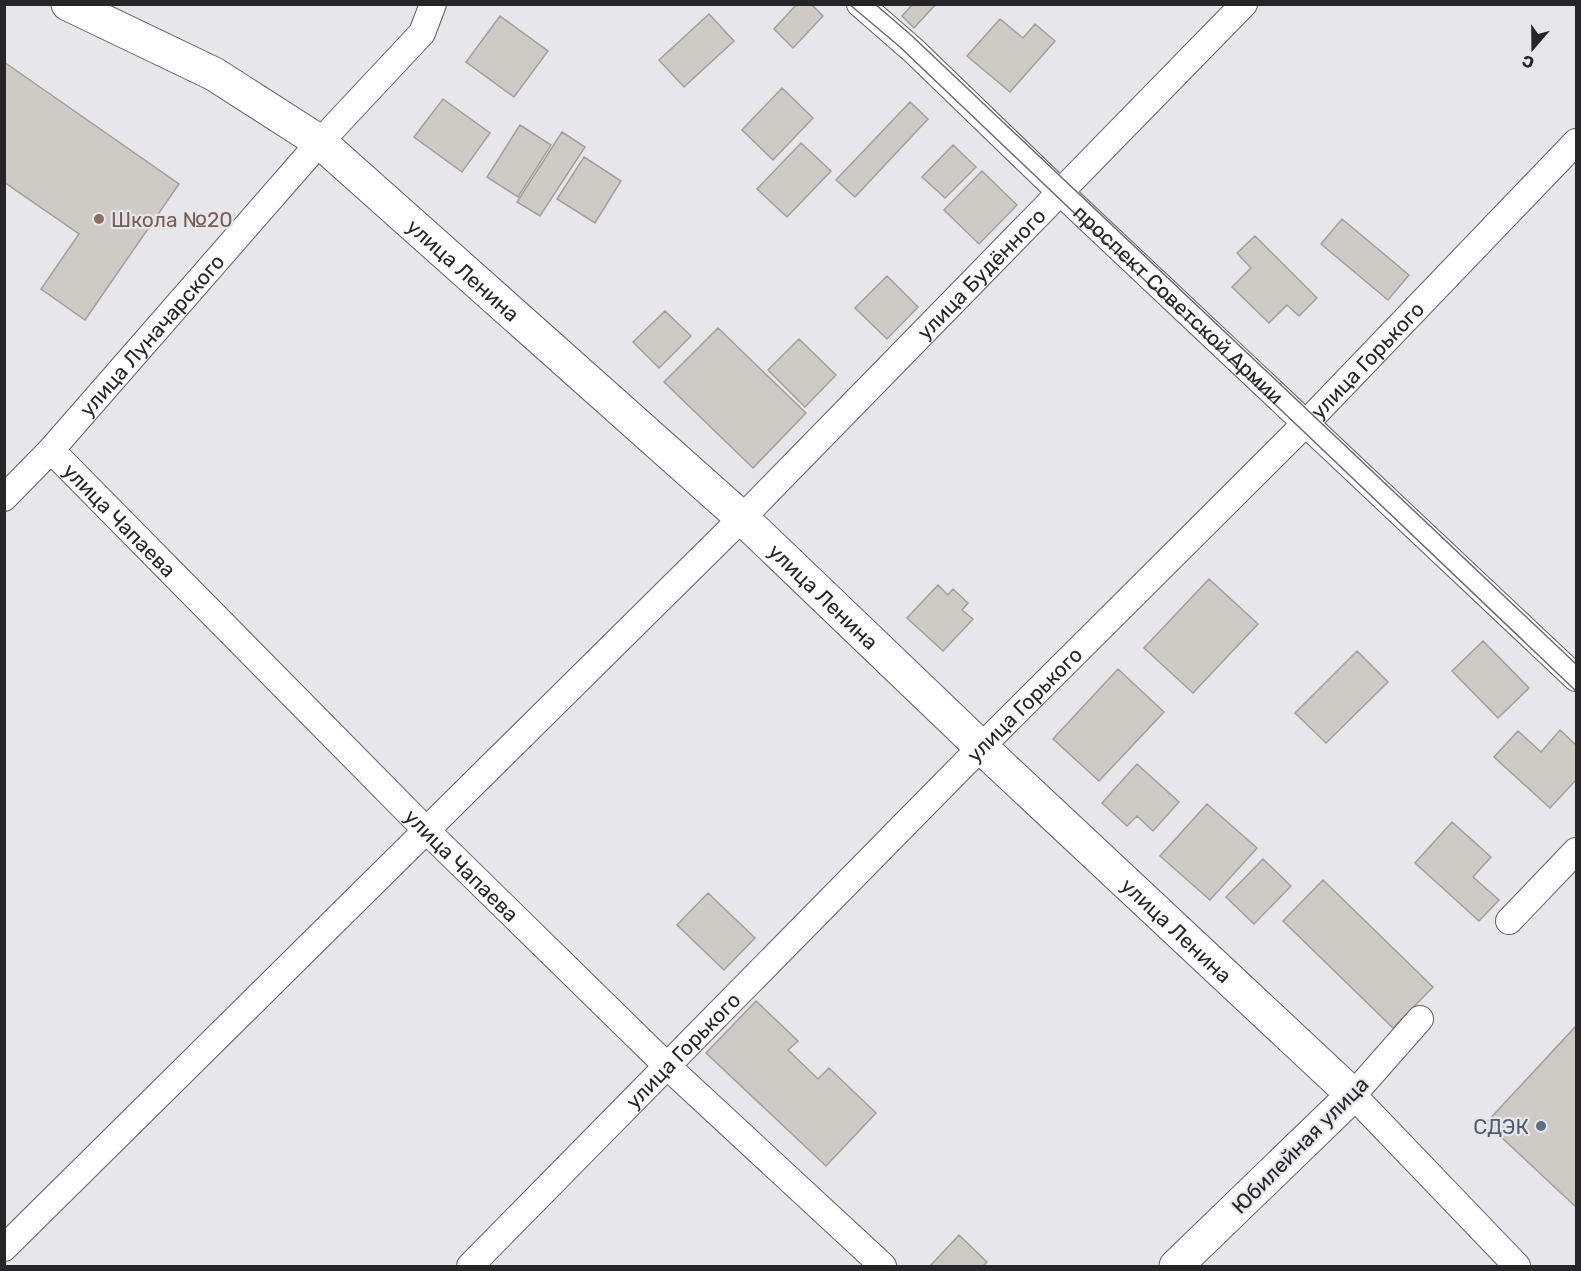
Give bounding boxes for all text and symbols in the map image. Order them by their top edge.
north arrow [1503,18,1563,78]
text: С [1520,51,1537,72]
street label: проспект Советской Армии [1069,199,1289,409]
street label: улица Будённого [911,203,1050,344]
place label: Школа №20 [111,207,233,232]
marker: Школа №20 [92,212,106,226]
street label: улица Ленина [402,213,525,326]
street label: улица Луначарского [74,249,229,421]
street label: улица Горького [1305,296,1429,424]
street label: улица Чапаева [58,458,181,582]
street label: улица Ленина [764,538,884,654]
street label: улица Горького [961,641,1087,767]
street label: улица Чапаева [400,803,524,927]
street label: улица Ленина [1116,872,1237,988]
street label: улица Горького [620,987,745,1113]
street label: Юбилейная улица [1226,1071,1374,1219]
place label: СДЭК [1473,1114,1529,1139]
marker: СДЭК [1534,1119,1548,1133]

